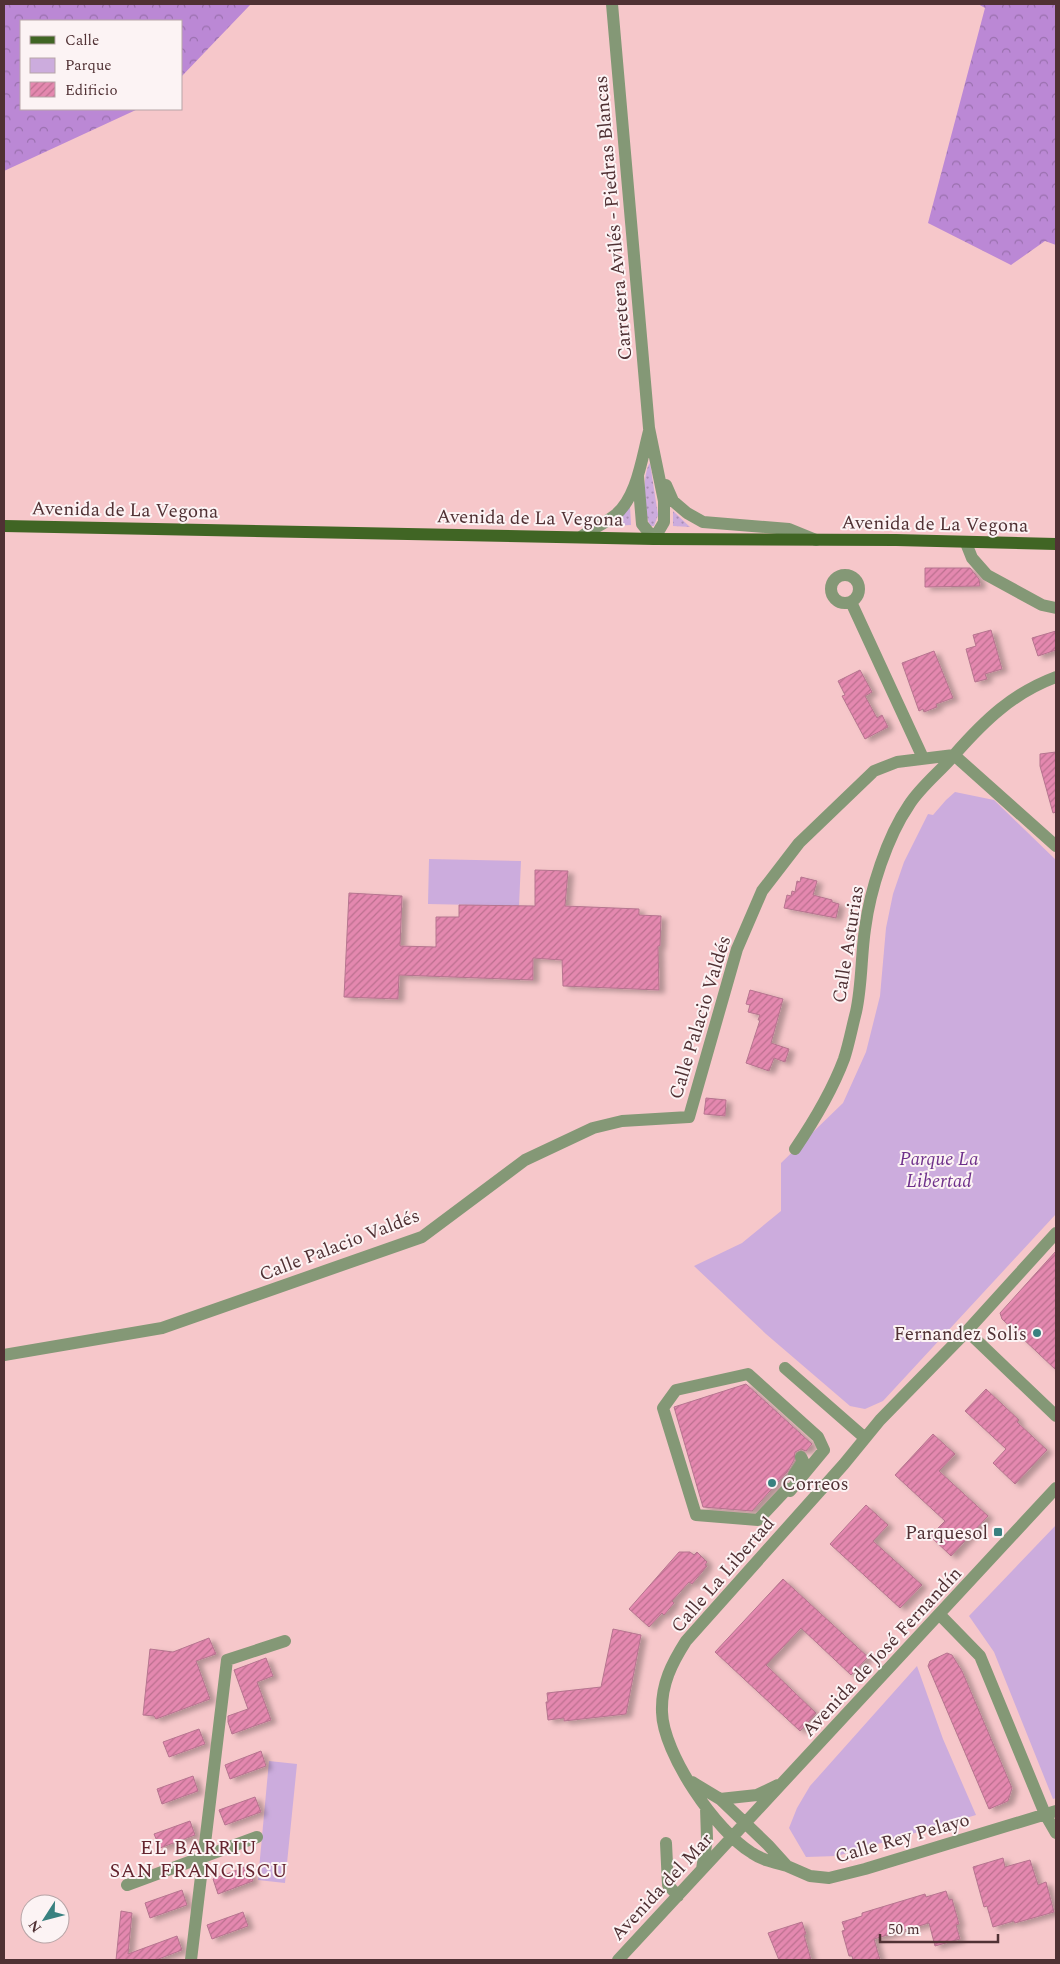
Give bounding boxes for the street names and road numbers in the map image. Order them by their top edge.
street label: Carretera Avilés - Piedras Blancas [587,74,640,362]
street label: Avenida de La Vegona [31,494,219,527]
street label: Avenida de La Vegona [436,502,624,535]
street label: Avenida de La Vegona [841,508,1029,541]
street label: Calle Asturias [825,883,872,1005]
street label: Calle Palacio Valdés [662,932,739,1103]
street label: Calle Palacio Valdés [255,1201,424,1289]
street label: Calle La Libertad [664,1510,782,1640]
street label: Avenida de José Fernandín [795,1560,969,1744]
street label: Calle Rey Pelayo [832,1805,973,1872]
street label: Avenida del Mar [604,1826,720,1948]

